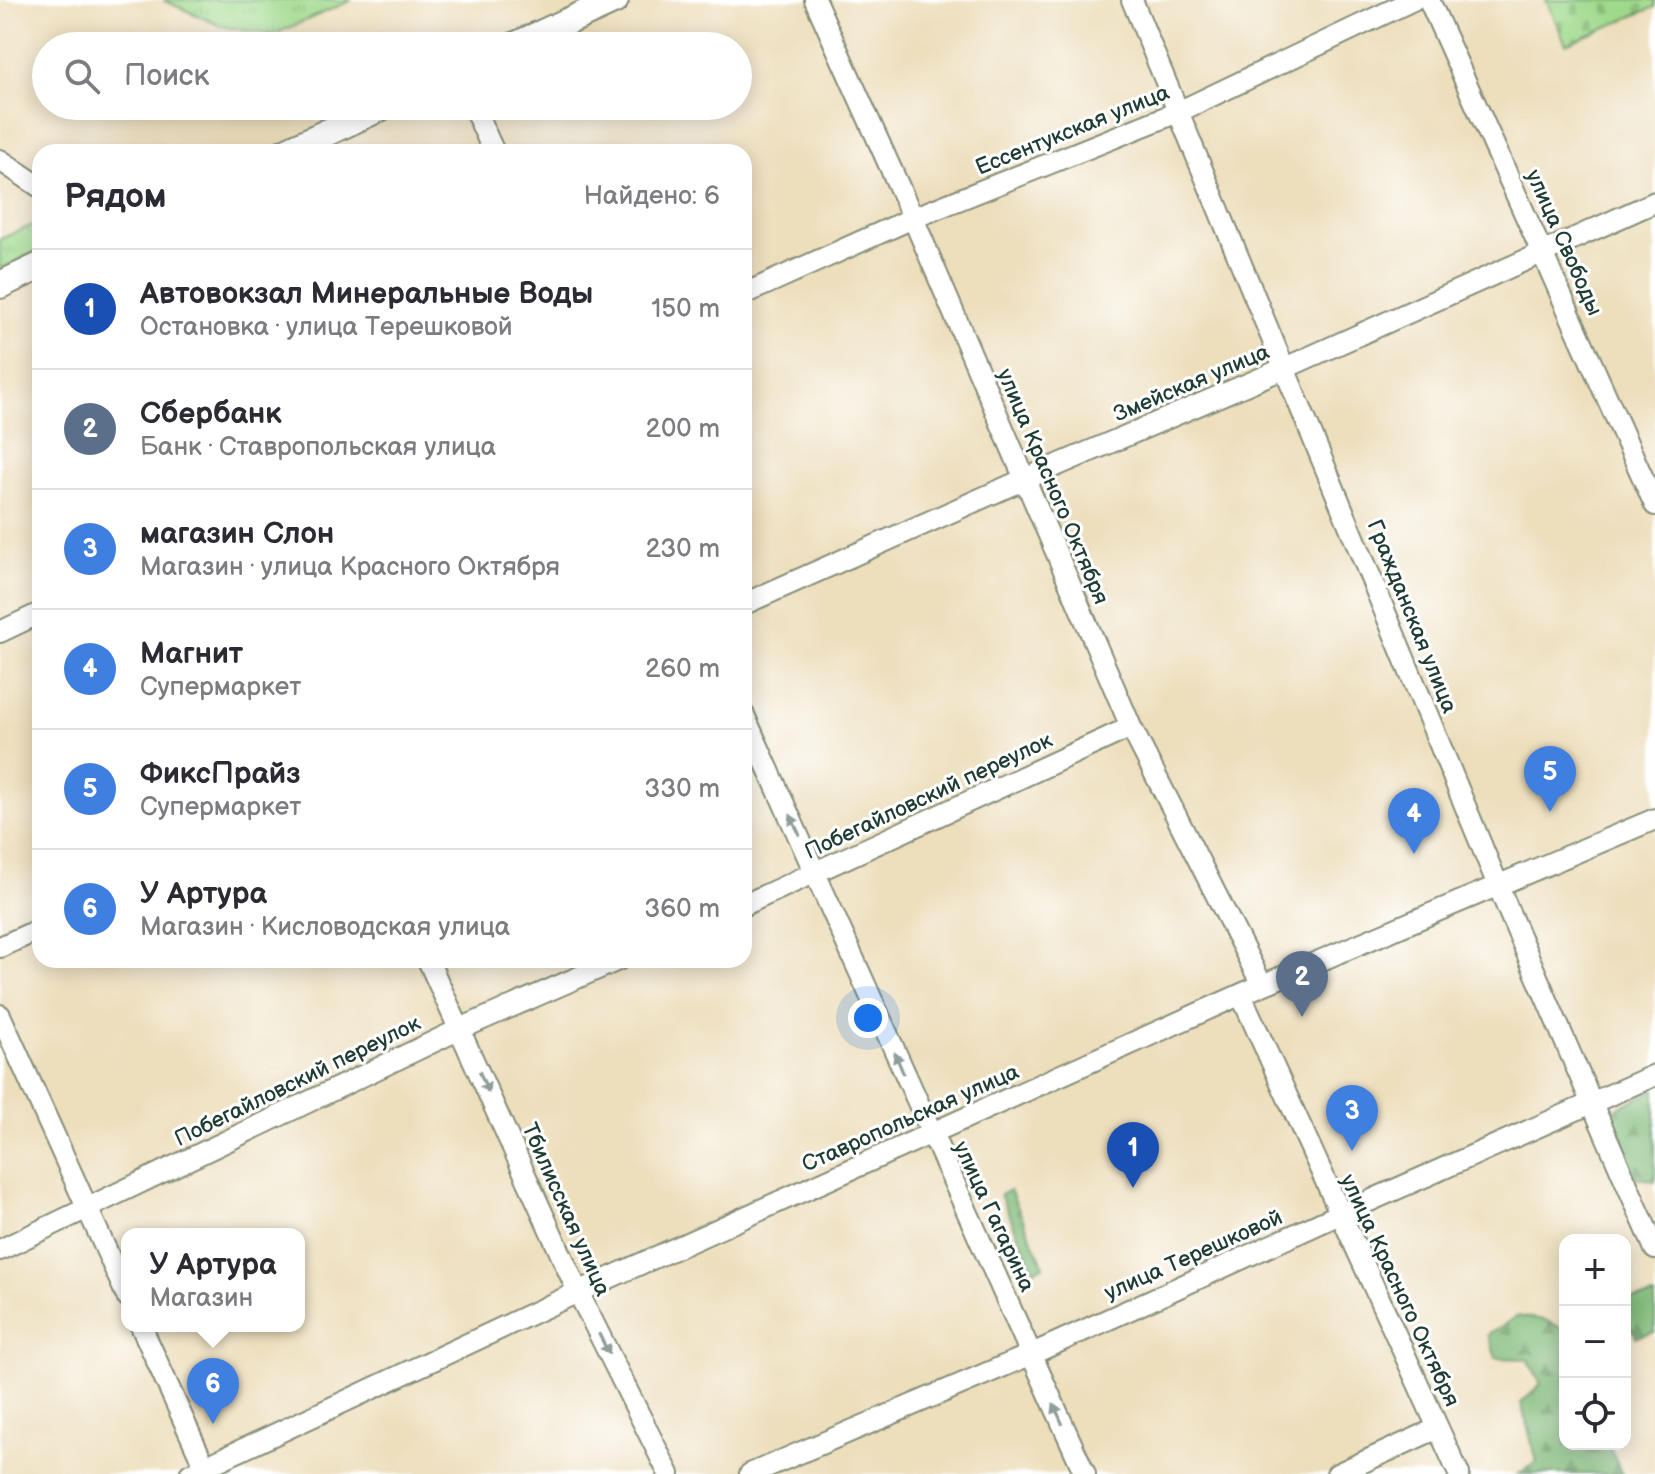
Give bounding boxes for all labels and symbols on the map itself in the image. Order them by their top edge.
street label: Ессентукская улица [972,79,1173,182]
street label: улица Свободы [1519,165,1608,320]
street label: Змейская улица [1110,338,1273,428]
street label: улица Красного Октября [991,365,1115,608]
street label: Гражданская улица [1361,516,1463,717]
street label: Побегайловский переулок [801,727,1057,866]
pin: 5 [1524,746,1576,812]
pin: 4 [1388,788,1440,854]
one-way arrow [788,813,801,836]
pin: 2 [1276,951,1328,1017]
your location [848,998,888,1038]
street label: Побегайловский переулок [170,1010,425,1153]
one-way arrow [893,1051,906,1075]
street label: Ставропольская улица [798,1058,1023,1178]
one-way arrow [477,1070,490,1094]
pin: 3 [1326,1085,1378,1151]
street label: Тбилисская улица [515,1119,616,1300]
pin: 1 [1107,1122,1159,1188]
street label: улица Гагарина [947,1137,1040,1296]
street label: улица Красного Октября [1334,1170,1465,1411]
street label: улица Терешковой [1100,1204,1287,1307]
one-way arrow [597,1332,610,1355]
pin: 6 [187,1358,239,1424]
one-way arrow [1052,1402,1065,1426]

